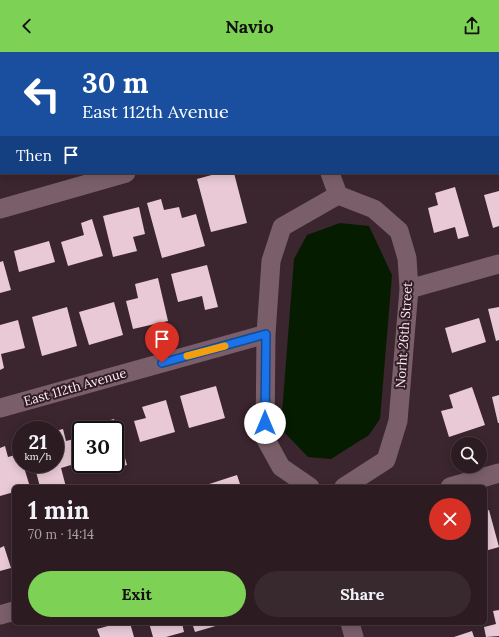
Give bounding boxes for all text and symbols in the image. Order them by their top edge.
icon: back [16,15,38,37]
text: Navio [225,15,274,38]
icon: share [461,15,483,37]
text: 30 m [82,65,149,101]
icon: left [16,68,68,120]
text: East 112th Avenue [82,100,229,123]
icon: arrive [60,144,82,166]
text: Then [16,146,52,165]
street label: Norht 26th Street [392,281,416,389]
pin [145,322,179,363]
icon: arrive [151,328,173,350]
street label: East 112th Avenue [22,364,128,410]
position arrow [244,402,286,444]
speed limit sign: 30 [72,421,124,473]
text: 21 [29,429,47,454]
map controls [451,437,487,473]
button: search [451,437,487,473]
text: km/h [24,450,52,463]
text: 1 min [28,495,89,526]
button: close [429,498,471,540]
text: 70 m · 14:14 [28,526,94,543]
button: Exit [28,571,246,617]
button: Share [254,571,471,617]

